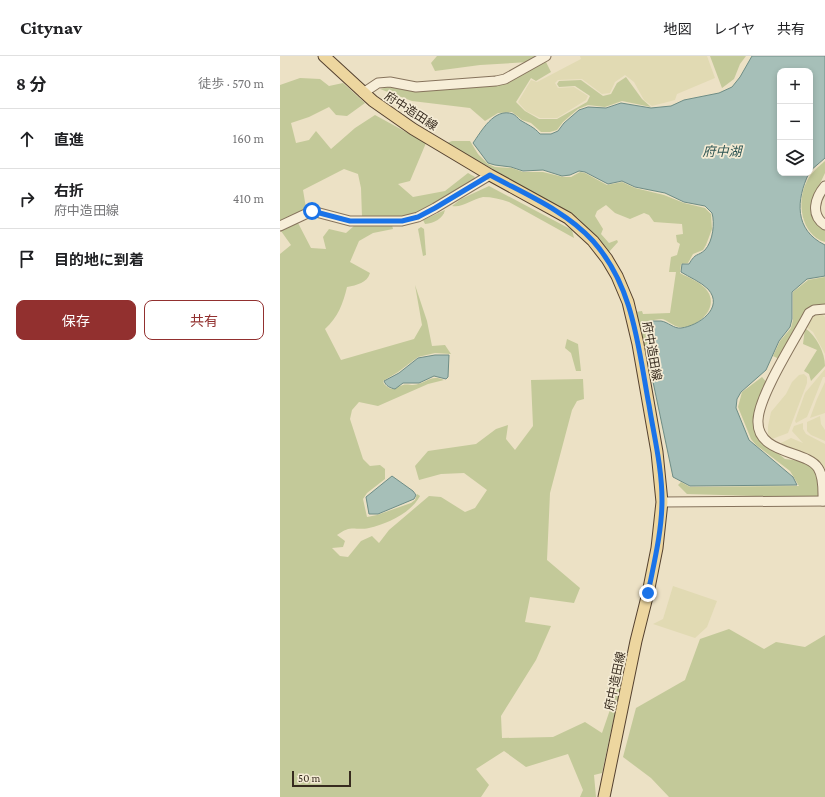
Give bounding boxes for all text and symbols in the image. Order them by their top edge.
text: Citynav [20,17,82,38]
text: 地図 [663,21,691,37]
text: レイヤ [713,21,755,37]
text: 共有 [777,21,805,37]
map controls [777,68,813,176]
button: + [777,68,813,104]
text: 8 分 [16,75,46,94]
text: 徒歩 · 570 m [198,76,264,91]
street label: 府中造田線 [382,89,440,133]
button: − [777,104,813,140]
icon: ahead [16,128,38,150]
text: 160 m [233,131,264,146]
text: 直進 [54,132,84,148]
button: layers [777,140,813,176]
water label: 府中湖 [702,144,743,159]
text: 右折 [54,183,84,199]
icon: right [16,188,38,210]
text: 410 m [233,191,264,206]
route start [303,202,321,220]
text: 府中造田線 [54,203,119,218]
icon: arrive [16,248,38,270]
text: 目的地に到着 [54,252,144,268]
button: 保存 [16,300,136,340]
button: 共有 [144,300,264,340]
street label: 府中造田線 [640,320,664,382]
route end [639,584,657,602]
street label: 府中造田線 [602,650,628,712]
scale bar [292,769,351,788]
text: 50 m [298,772,320,784]

